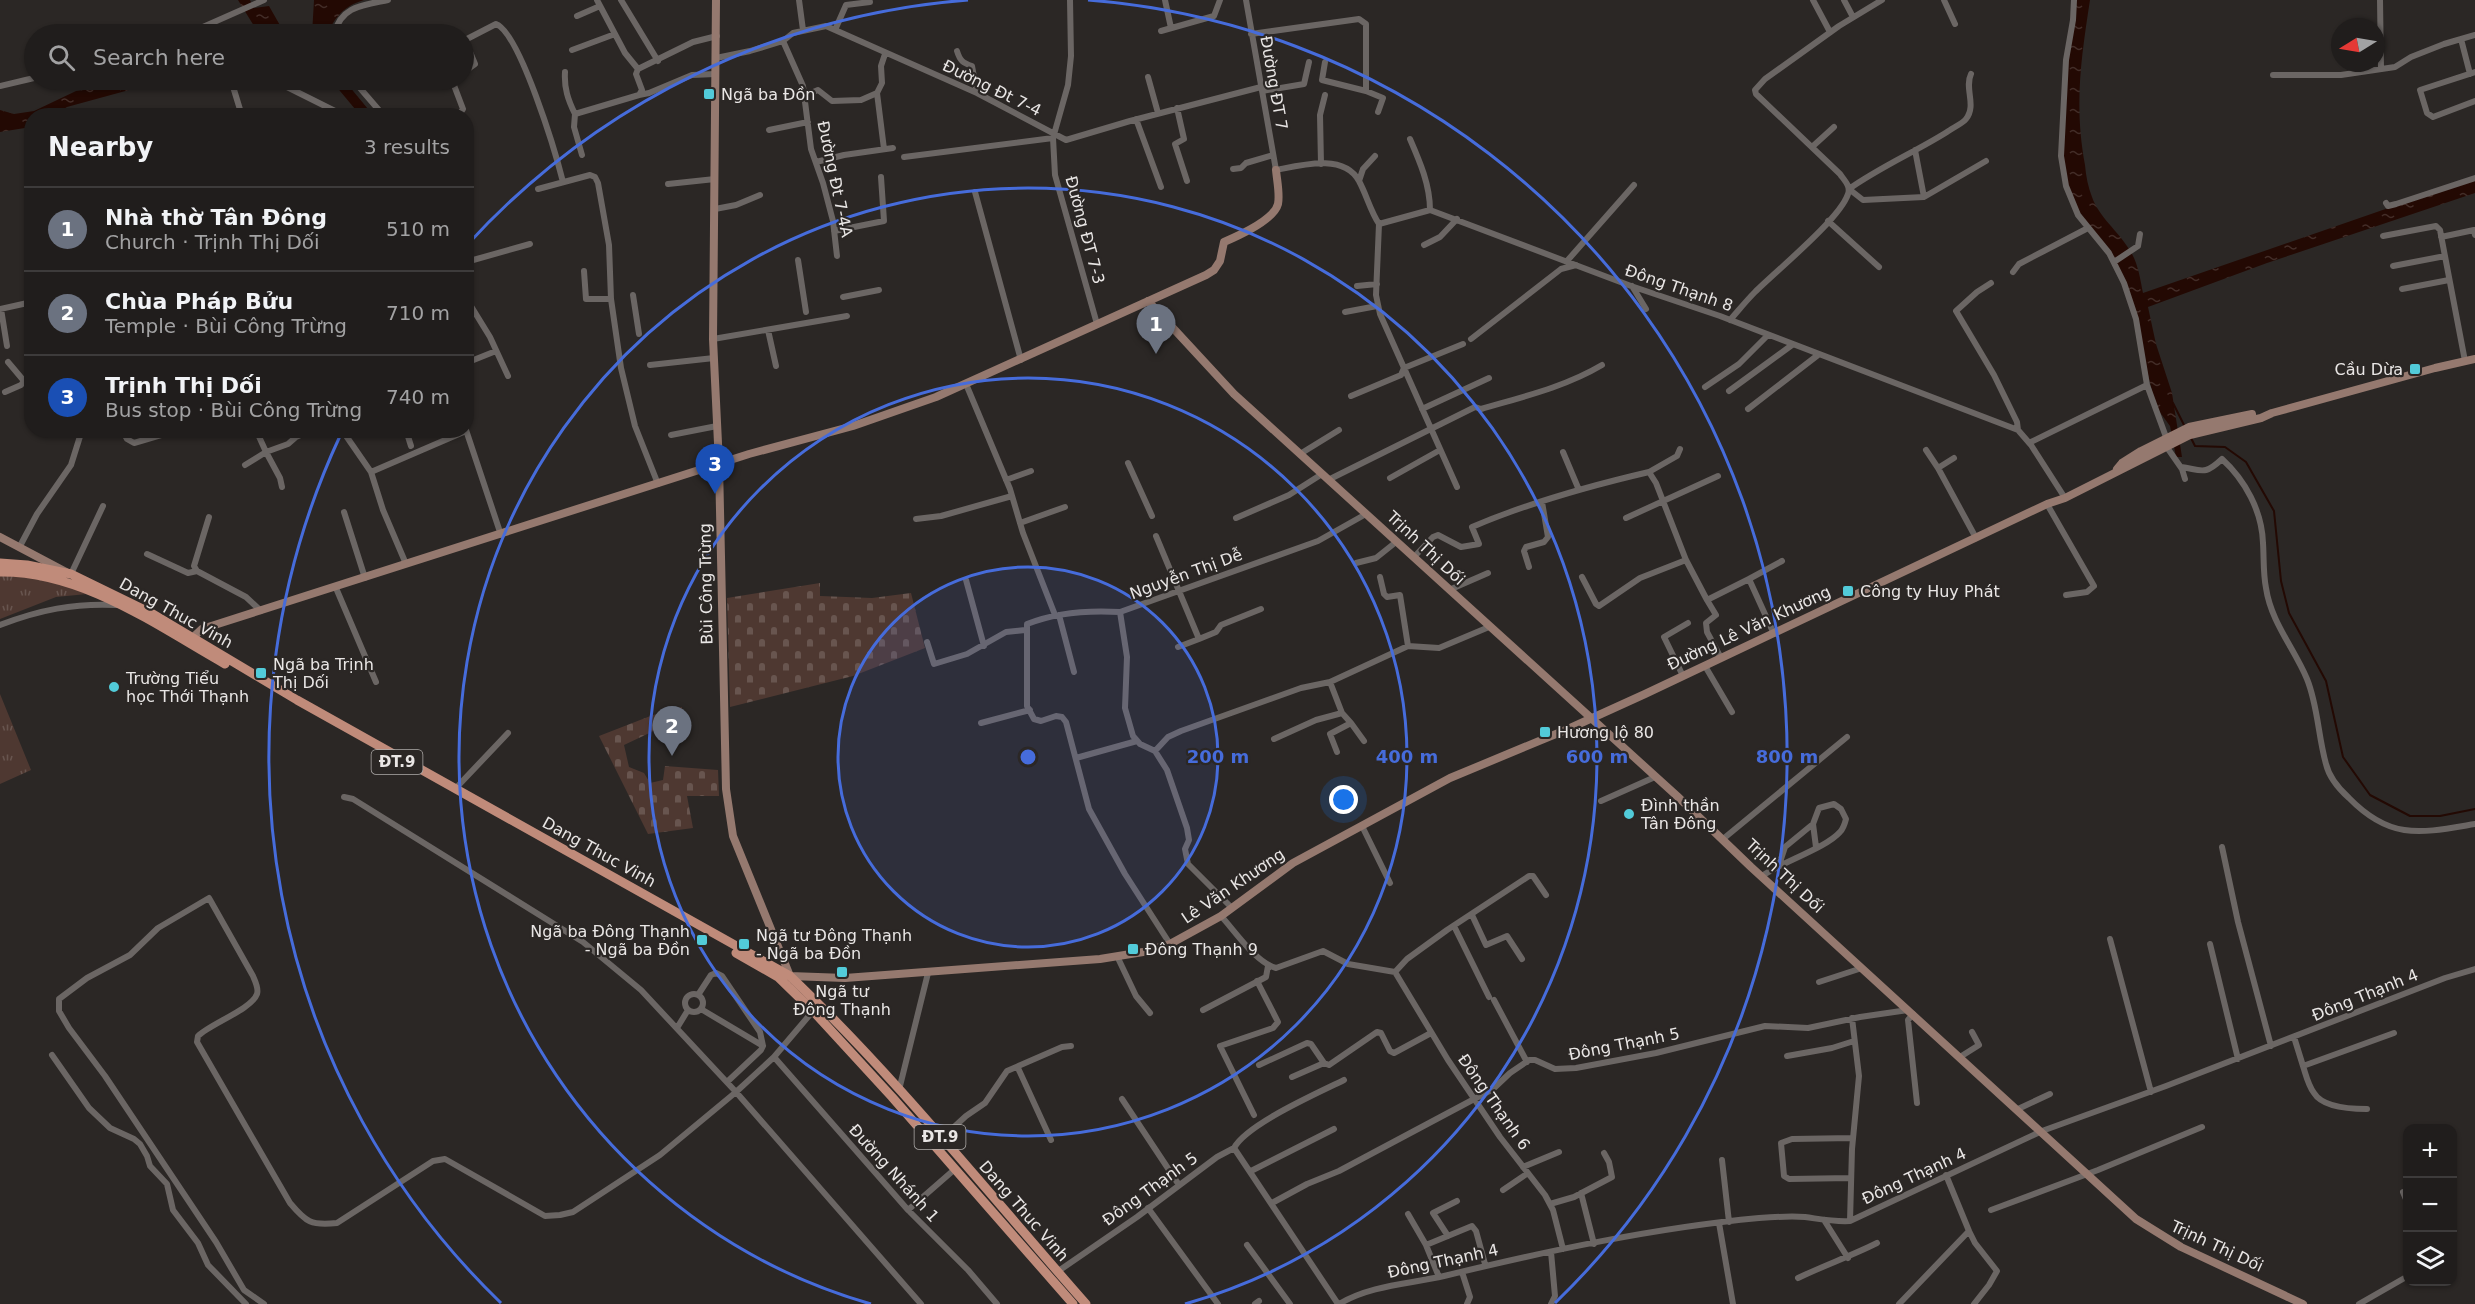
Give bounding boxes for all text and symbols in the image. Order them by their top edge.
north arrow [2331,18,2385,72]
search box [24,24,474,90]
street label: Đường ĐT 7 [1256,34,1292,132]
icon: search [45,41,78,74]
text: Search here [93,45,225,70]
street label: Đường Đt 7-4 [939,56,1045,120]
place label: Ngã ba Đồn [721,85,815,104]
marker: Ngã ba Đồn [702,87,716,101]
street label: Đường Đt 7-4A [813,119,857,239]
text: Nearby [48,132,153,162]
text: 3 results [364,135,450,159]
street label: Đường ĐT 7-3 [1061,174,1109,286]
text: Nhà thờ Tân Đông [105,205,327,230]
text: 1 [61,217,74,241]
text: 510 m [386,217,450,241]
text: Church · Trịnh Thị Dối [105,230,320,254]
street label: Đông Thạnh 8 [1623,261,1735,315]
text: Chùa Pháp Bửu [105,289,293,314]
text: 2 [61,301,74,325]
text: 710 m [386,301,450,325]
pin: 1 [1136,304,1176,354]
text: Temple · Bùi Công Trừng [105,314,347,338]
place label: Cầu Dừa [2335,360,2403,379]
marker: Cầu Dừa [2408,362,2422,376]
text: Trịnh Thị Dối [105,373,262,398]
text: 3 [61,385,74,409]
text: 740 m [386,385,450,409]
text: Bus stop · Bùi Công Trừng [105,398,362,422]
pin: 3 [696,444,734,494]
street label: Trịnh Thị Dối [1382,506,1469,589]
street label: Bùi Công Trừng [695,523,717,645]
street label: Nguyễn Thị Dễ [1127,545,1245,603]
street label: Dang Thuc Vinh [116,574,236,652]
street label: Đường Lê Văn Khương [1664,582,1834,674]
place label: Công ty Huy Phát [1860,582,2000,601]
marker: Công ty Huy Phát [1841,584,1855,598]
place label: Ngã ba Trịnh Thị Dối [272,655,374,692]
marker: Ngã ba Trịnh Thị Dối [254,666,268,680]
place label: Trường Tiểu học Thới Thạnh [125,669,249,706]
marker: Trường Tiểu học Thới Thạnh [107,680,121,694]
pin: 2 [652,706,692,756]
place label: Hương lộ 80 [1557,723,1654,742]
marker: Hương lộ 80 [1538,725,1552,739]
text: 200 m [1187,746,1249,767]
text: 400 m [1376,746,1438,767]
text: 600 m [1566,746,1628,767]
text: 800 m [1756,746,1818,767]
centre of rings [1018,747,1038,767]
road number: ĐT.9 [372,750,422,774]
your location [1329,785,1358,814]
place label: Đình thần Tân Đông [1640,796,1720,833]
marker: Đình thần Tân Đông [1622,807,1636,821]
street label: Dang Thuc Vinh [539,813,659,891]
street label: Trịnh Thị Dối [1741,834,1828,917]
street label: Lê Văn Khương [1178,844,1288,928]
place label: Ngã ba Đông Thạnh - Ngã ba Đồn [530,922,690,959]
place label: Ngã tư Đông Thạnh - Ngã ba Đồn [756,926,912,963]
marker: Ngã ba Đông Thạnh - Ngã ba Đồn [695,933,709,947]
marker: Ngã tư Đông Thạnh - Ngã ba Đồn [737,937,751,951]
place label: Đông Thạnh 9 [1145,940,1258,959]
marker: Đông Thạnh 9 [1126,942,1140,956]
marker: Ngã tư Đông Thạnh [835,965,849,979]
street label: Đông Thạnh 4 [2309,965,2421,1025]
place label: Ngã tư Đông Thạnh [793,982,891,1019]
street label: Đông Thạnh 5 [1567,1024,1681,1064]
street label: Đông Thạnh 6 [1454,1050,1534,1154]
street label: Đường Nhánh 1 [845,1120,943,1226]
map controls [2403,1124,2457,1286]
button: + [2403,1124,2457,1178]
road number: ĐT.9 [914,1125,966,1149]
street label: Đông Thạnh 4 [1859,1144,1969,1208]
street label: Đông Thạnh 5 [1099,1148,1201,1230]
street label: Dang Thuc Vinh [975,1157,1073,1265]
button: − [2403,1178,2457,1232]
street label: Trịnh Thị Dối [2167,1216,2266,1276]
button: layers [2403,1232,2457,1286]
street label: Đông Thạnh 4 [1386,1240,1500,1282]

